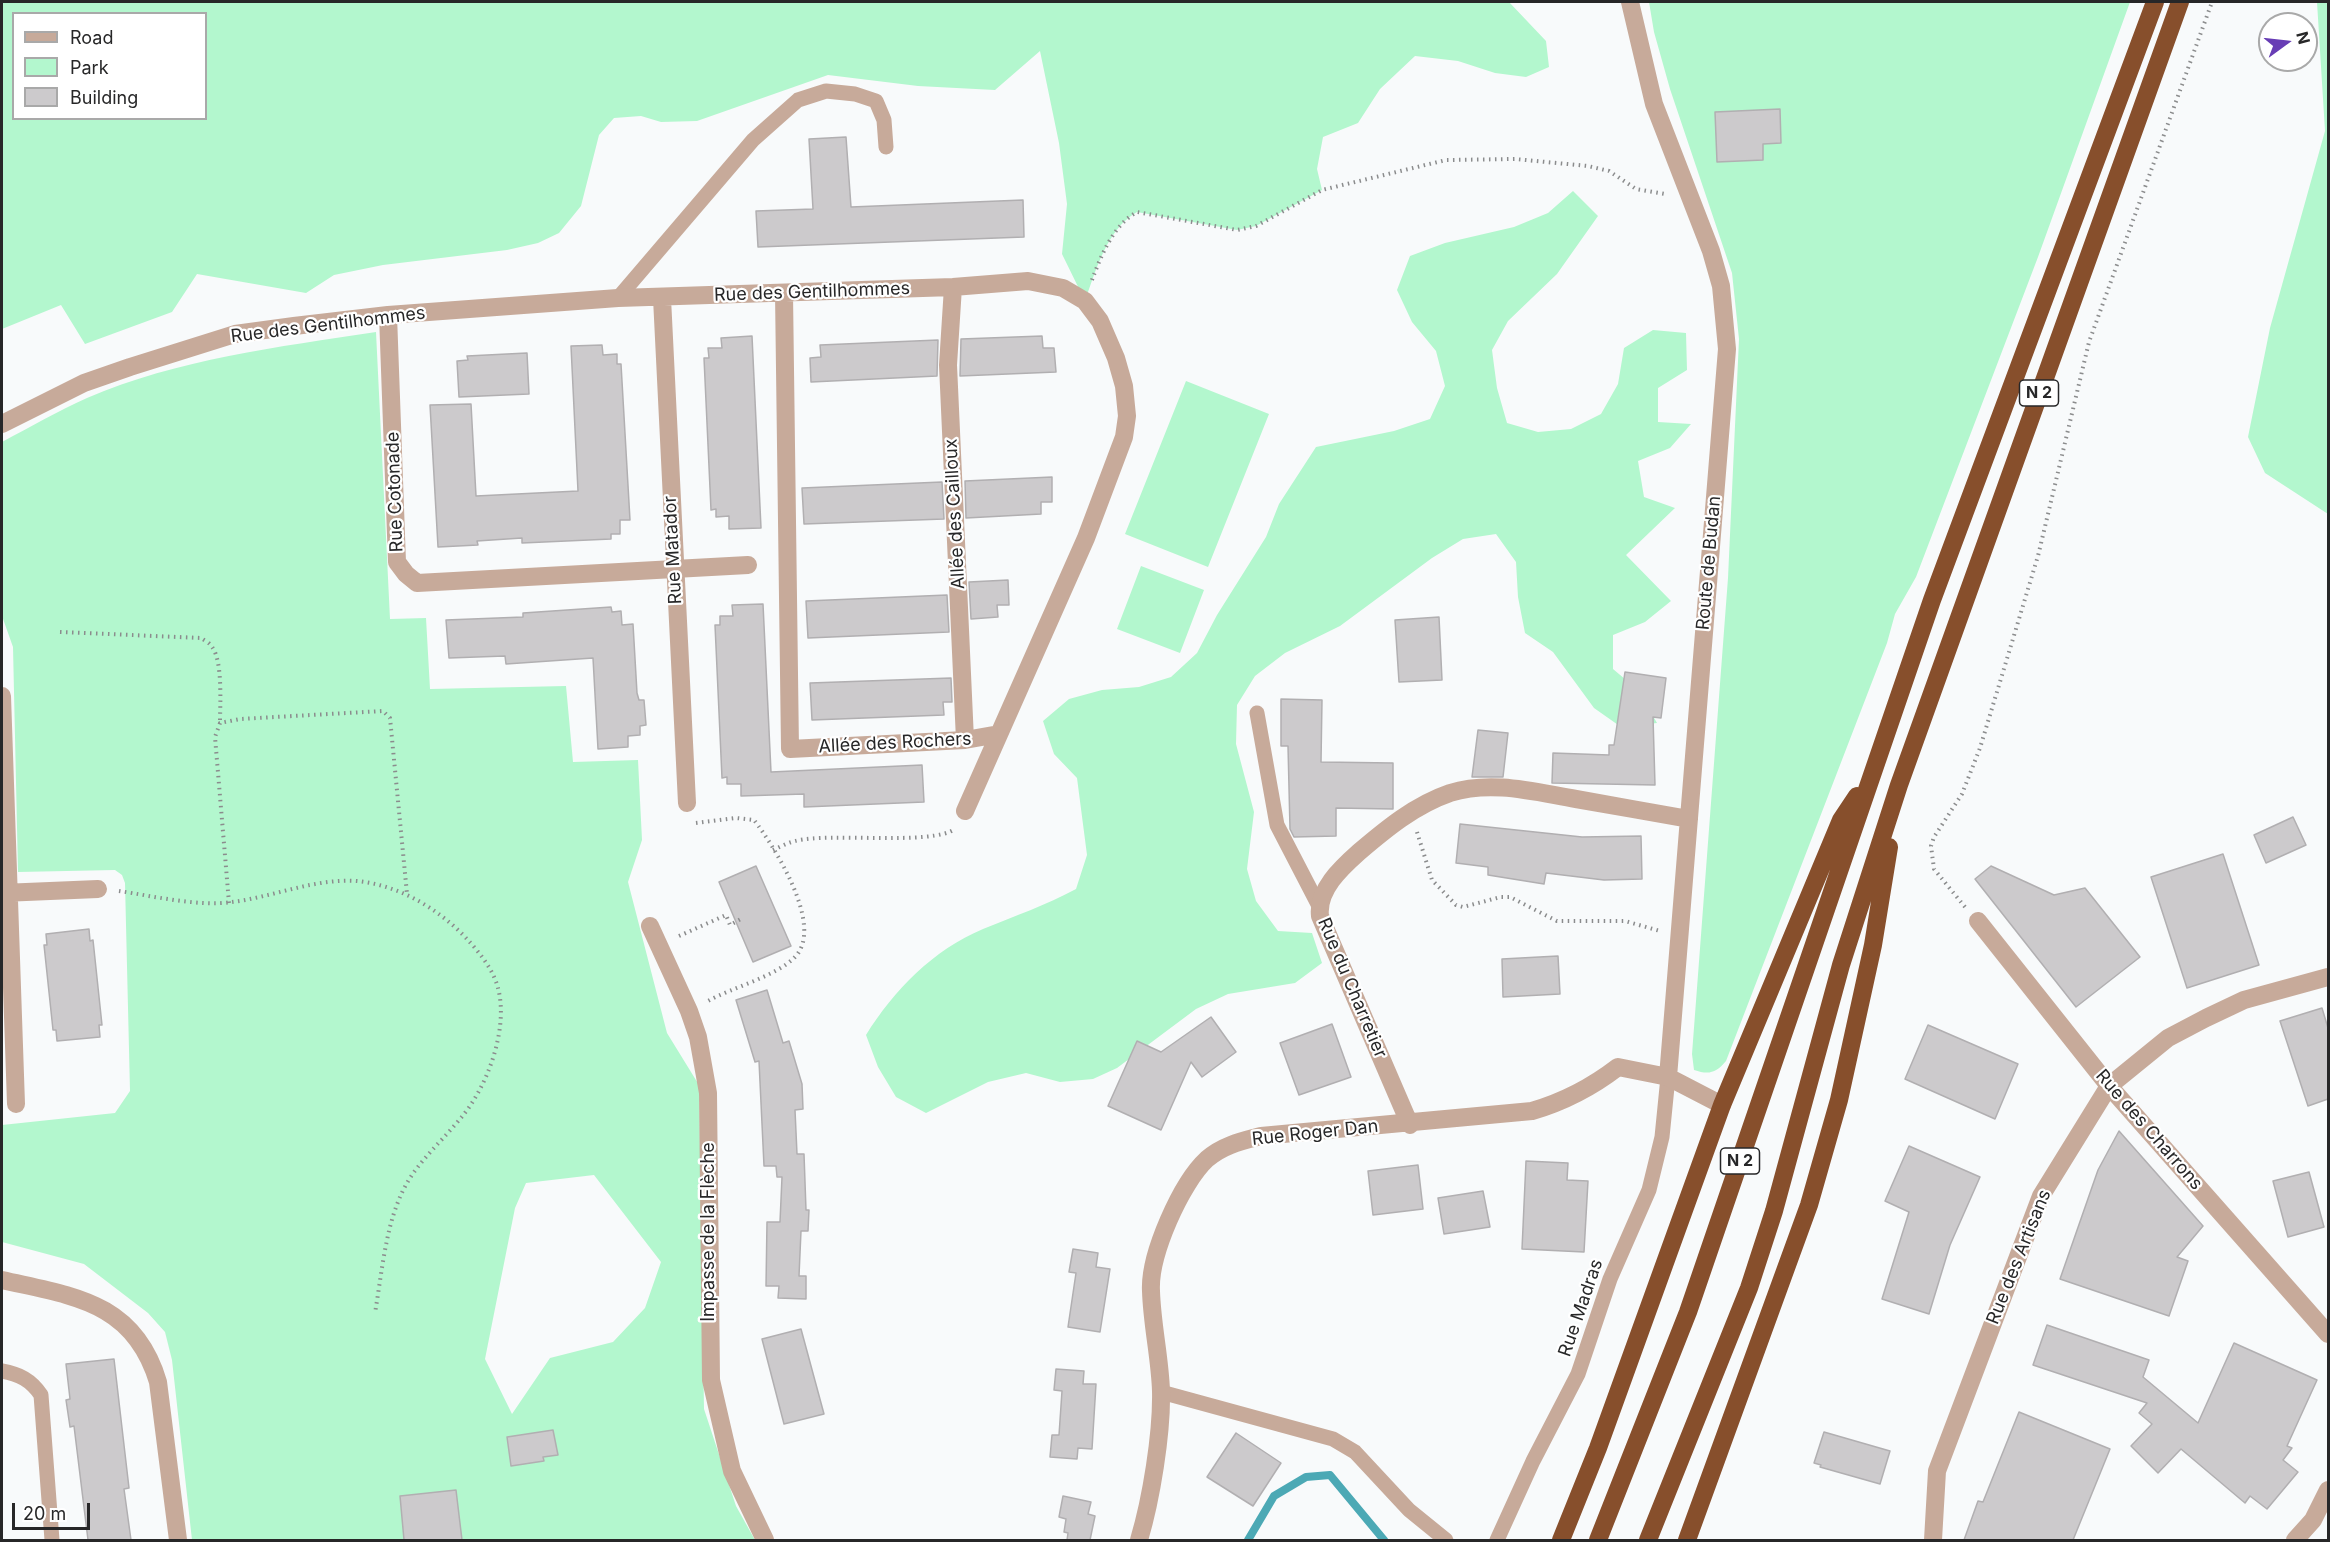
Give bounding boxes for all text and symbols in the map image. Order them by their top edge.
legend [12,12,207,120]
north arrow [2258,12,2318,72]
text: Road [70,27,113,48]
text: N [2292,29,2315,46]
text: Park [70,57,109,78]
text: Building [70,87,138,108]
street label: Rue des Gentilhommes [714,278,910,306]
street label: Rue des Gentilhommes [229,302,427,348]
road number: N 2 [2020,380,2058,406]
street label: Rue Cotonade [382,431,408,553]
street label: Allée des Cailloux [940,438,970,590]
street label: Rue Matador [659,495,687,605]
street label: Route de Budan [1692,495,1726,631]
street label: Allée des Rochers [818,728,972,758]
street label: Rue du Charretier [1313,915,1391,1061]
street label: Rue des Charrons [2091,1065,2207,1195]
street label: Rue Roger Dan [1251,1116,1379,1150]
street label: Impasse de la Flèche [698,1142,720,1322]
road number: N 2 [1720,1148,1760,1174]
street label: Rue des Artisans [1982,1187,2056,1327]
street label: Rue Madras [1554,1256,1608,1360]
scale bar [15,1491,93,1529]
text: 20 m [23,1503,66,1524]

